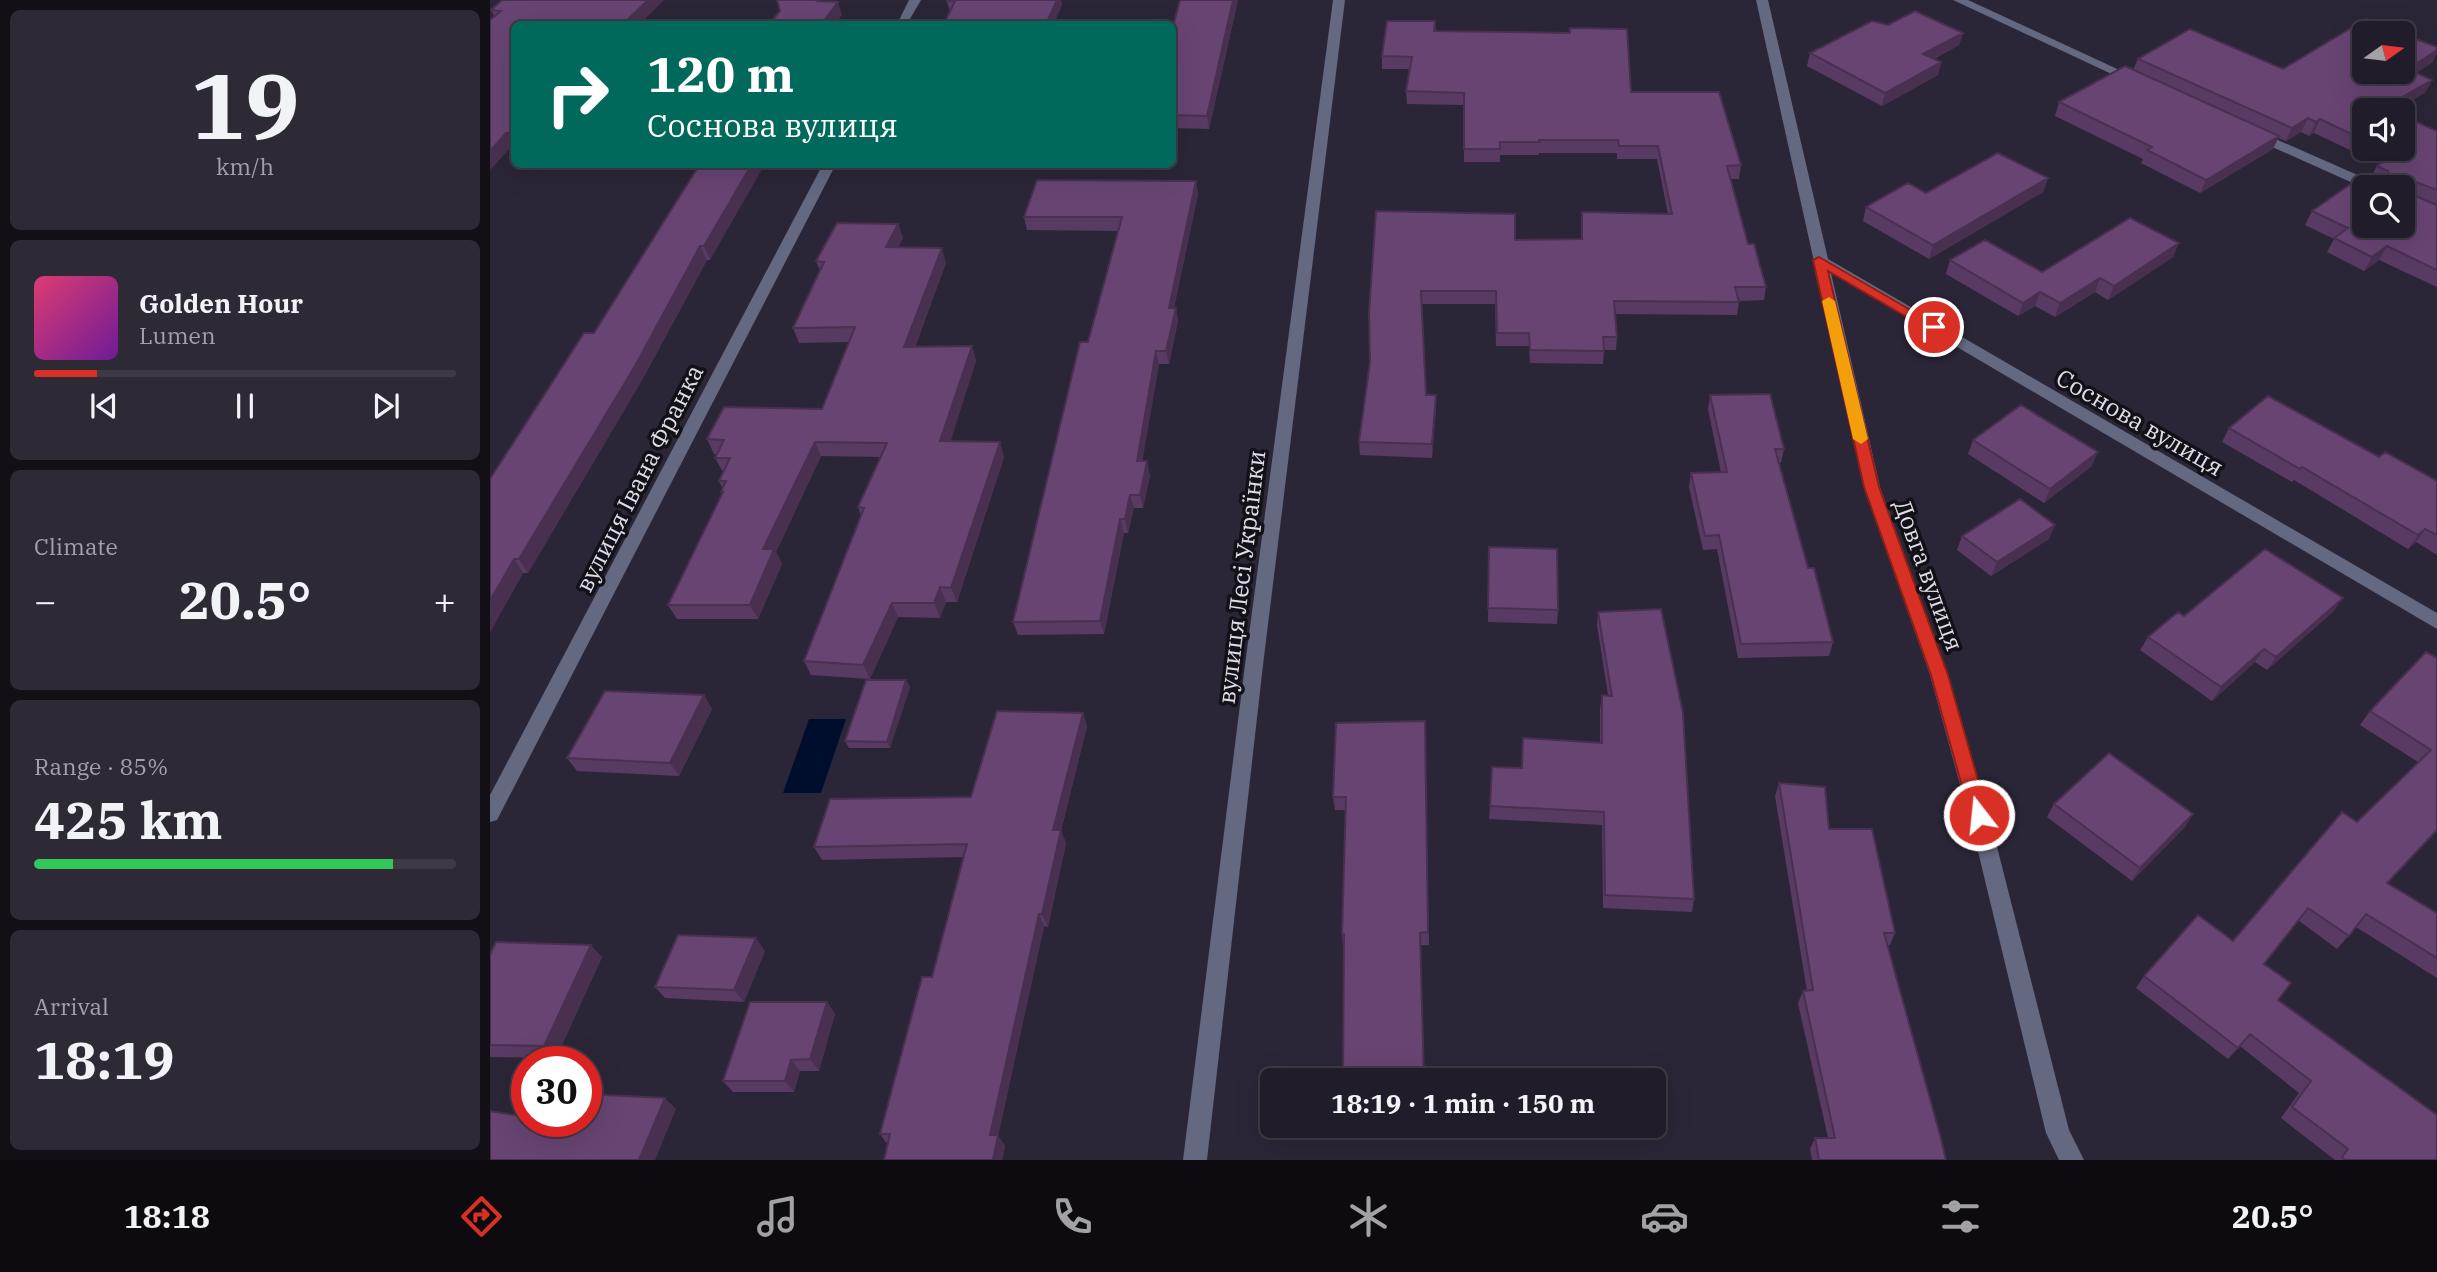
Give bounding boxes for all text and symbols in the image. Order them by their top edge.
north arrow [2352,21,2415,84]
map controls [2352,21,2415,238]
text: 120 m [647,42,794,105]
text: 19 [190,46,300,164]
icon: right [532,49,623,140]
button: sound [2352,98,2415,161]
text: Соснова вулиця [647,104,898,146]
text: km/h [216,151,274,181]
button: search [2352,175,2415,238]
text: Golden Hour [139,286,303,320]
pin [1904,297,1964,357]
icon: arrive [1915,308,1953,346]
text: Lumen [139,320,216,350]
street label: вулиця Івана Франка [568,359,710,597]
street label: Соснова вулиця [2050,361,2230,483]
icon: previous [85,387,123,425]
icon: pause [226,387,264,425]
icon: next [367,387,405,425]
street label: вулиця Лесі Українки [1210,448,1272,706]
street label: Довга вулиця [1887,495,1971,655]
text: Climate [34,531,118,561]
text: 20.5° [179,566,311,633]
text: − [34,576,57,625]
text: + [433,576,456,625]
text: Range · 85% [34,751,168,781]
position arrow [1942,778,2016,852]
text: 425 km [34,786,223,853]
text: Arrival [34,991,109,1021]
text: 18:19 [34,1026,175,1093]
speed limit sign: 30 [511,1046,602,1137]
text: 18:19 · 1 min · 150 m [1331,1086,1595,1120]
icon: directions [457,1192,506,1241]
icon: music [753,1192,802,1241]
icon: phone [1048,1192,1097,1241]
icon: climate [1344,1192,1393,1241]
icon: car [1640,1192,1689,1241]
icon: filters [1936,1192,1985,1241]
text: 18:18 [123,1195,210,1237]
text: 20.5° [2232,1195,2314,1237]

